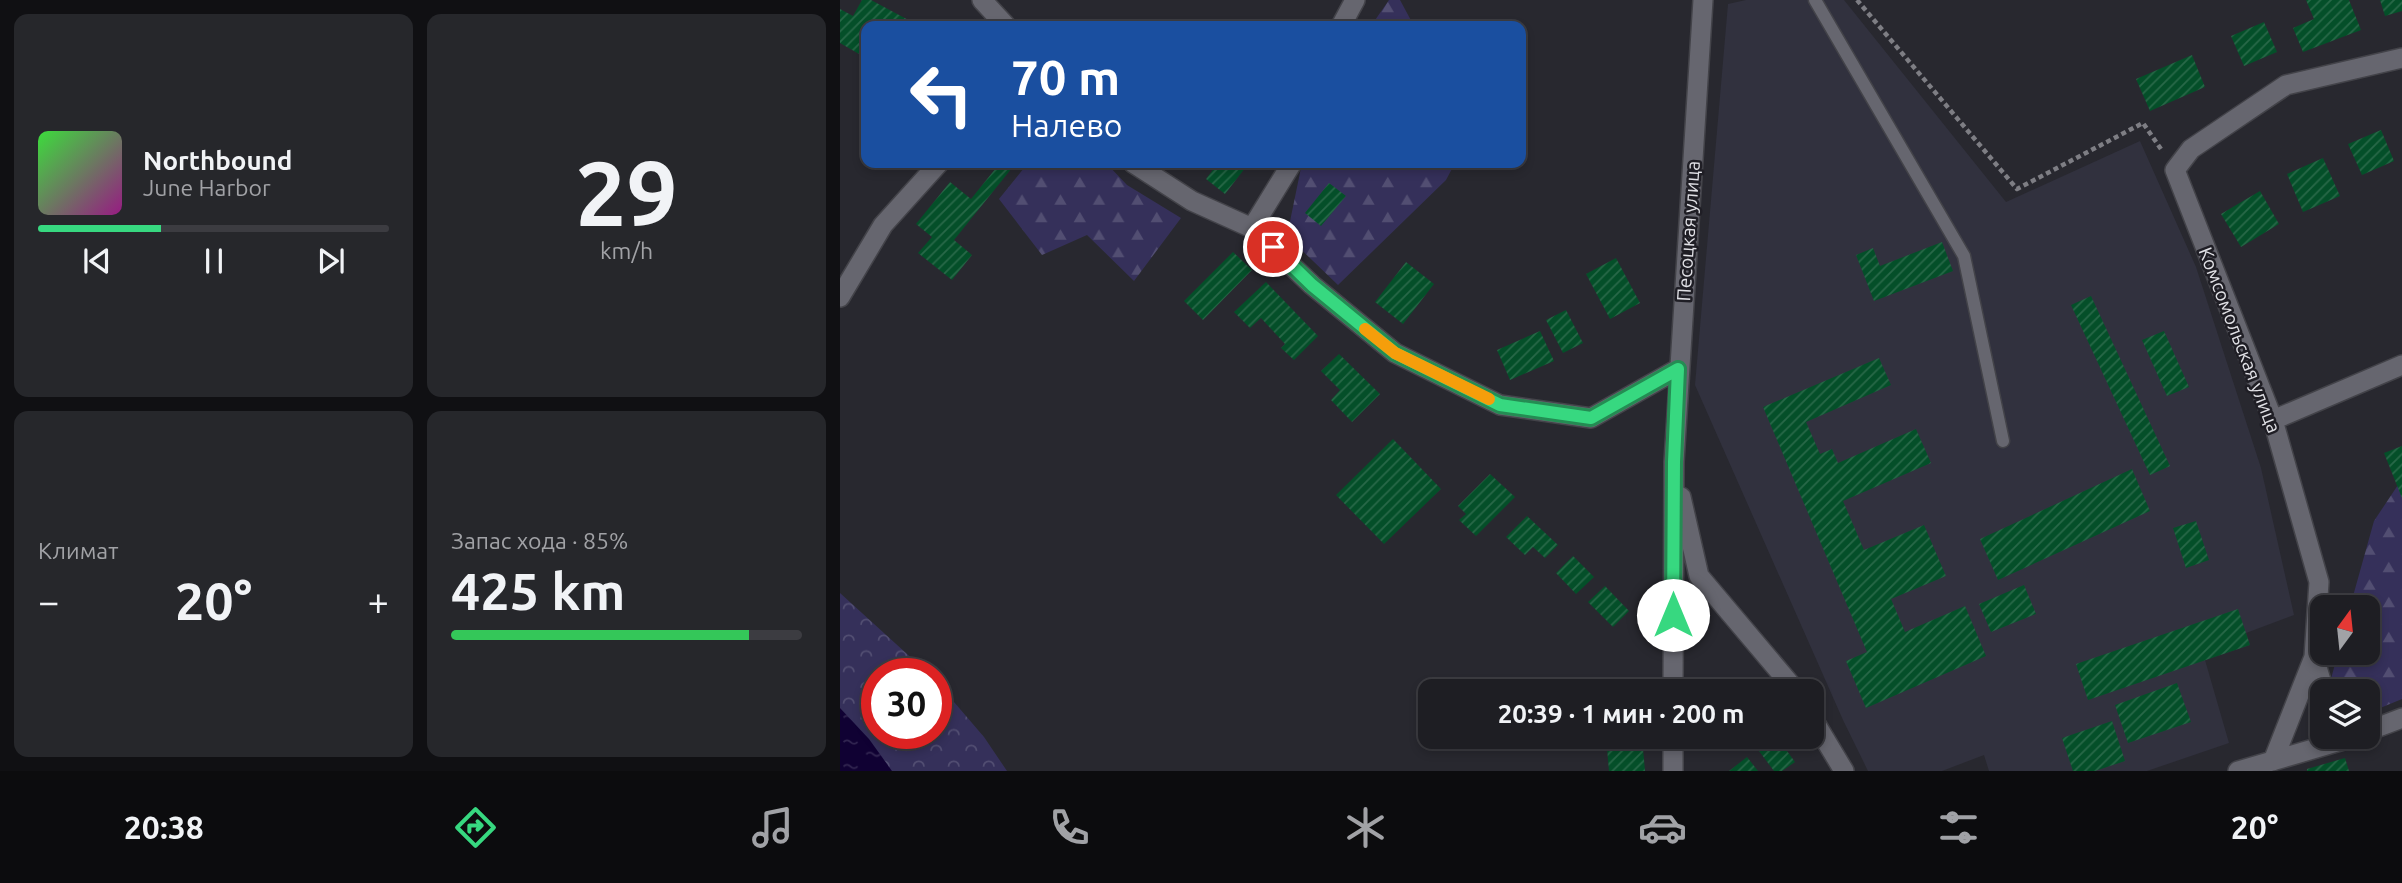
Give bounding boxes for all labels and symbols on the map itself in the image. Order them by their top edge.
street label: Песоцкая улица [1672,160,1704,302]
pin [1243,217,1303,277]
street label: Комсомольская улица [2194,244,2286,436]
position arrow [1636,578,1710,652]
north arrow [2310,595,2380,665]
speed limit sign: 30 [861,658,952,749]

